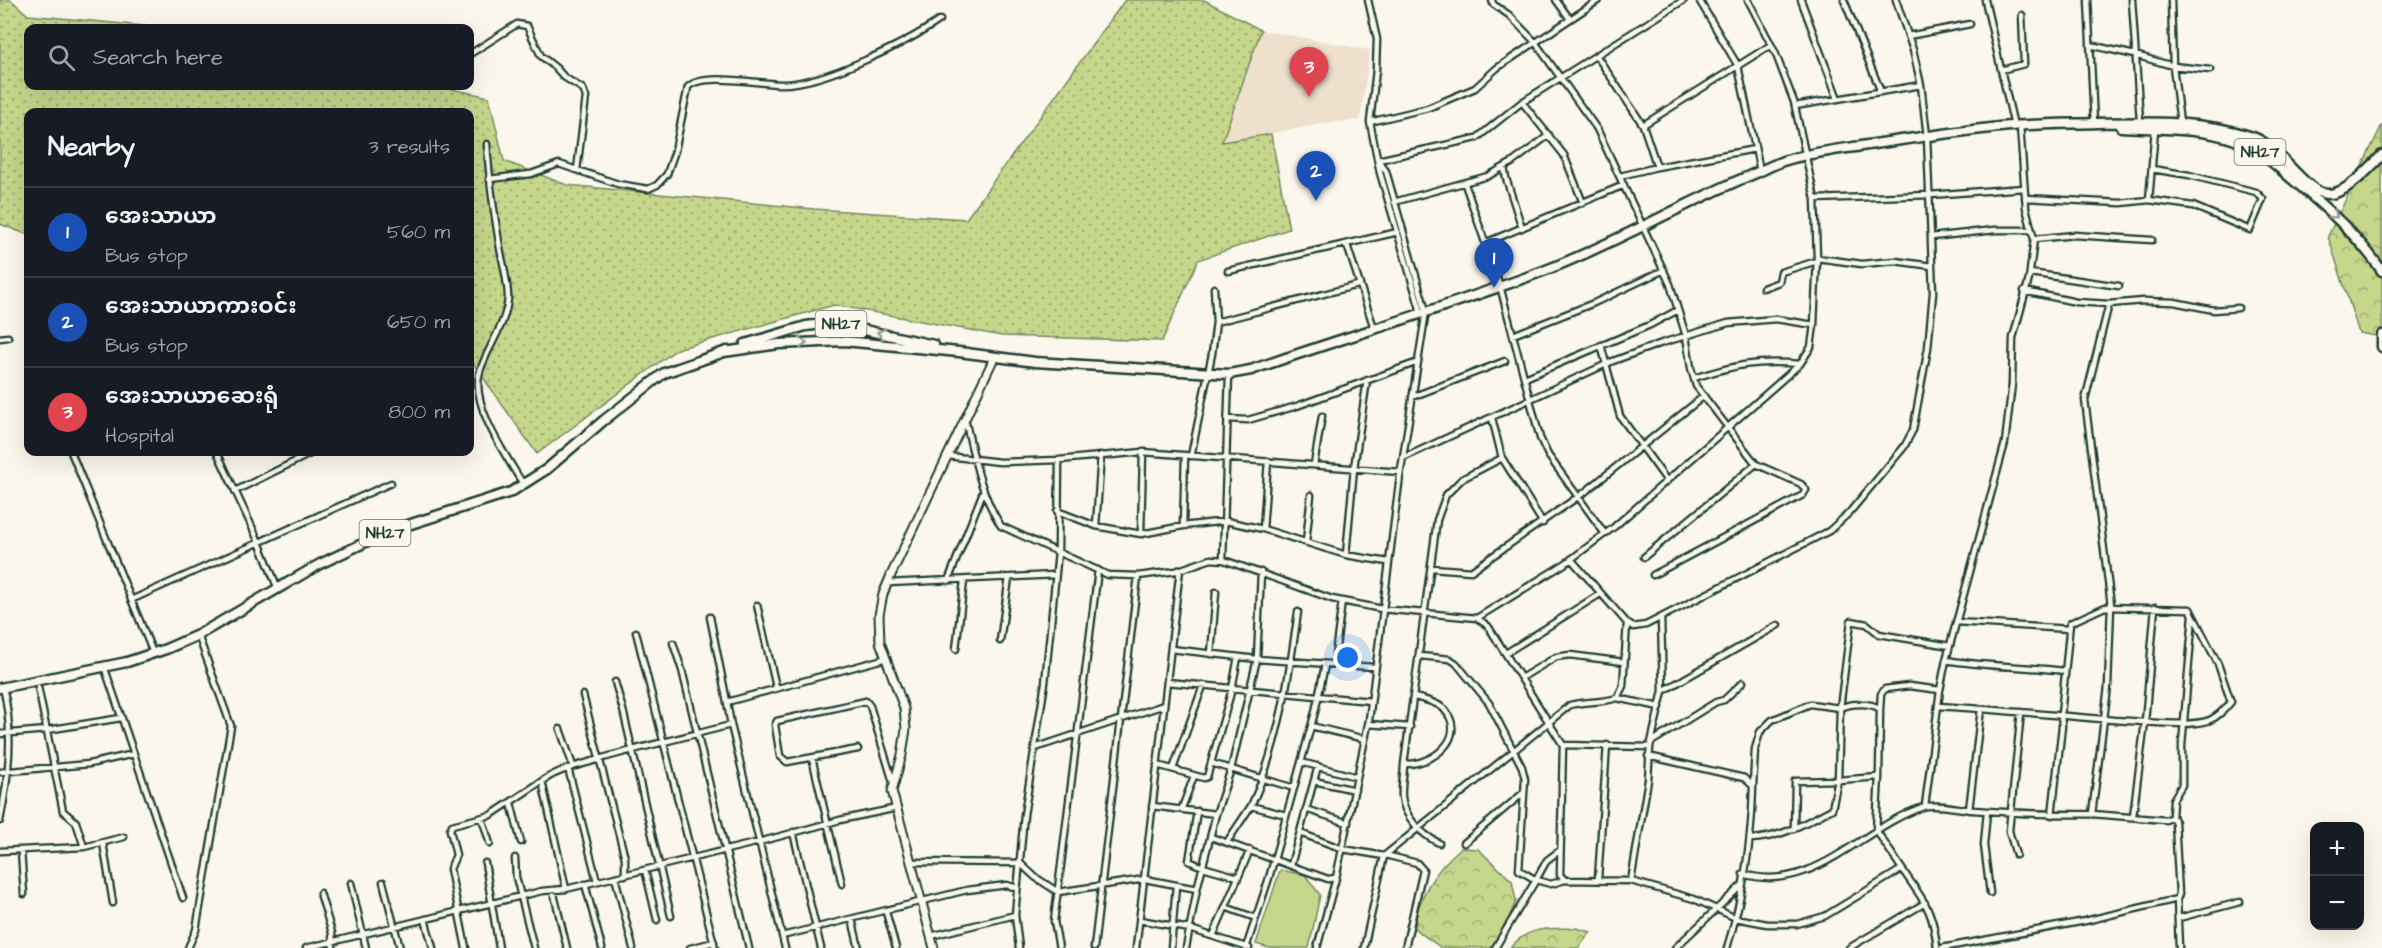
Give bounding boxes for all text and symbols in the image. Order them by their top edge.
search box [24,24,474,90]
icon: search [45,41,78,74]
text: Search here [93,42,223,73]
pin: 3 [1290,48,1328,97]
text: Nearby [48,129,135,165]
text: 3 results [368,133,450,161]
road number: NH27 [2234,139,2286,165]
pin: 2 [1296,152,1336,201]
text: အေးသာယာ [105,201,217,232]
one-way arrow [2327,208,2338,219]
text: 1 [66,218,69,246]
text: 560 m [387,218,450,246]
pin: 1 [1474,238,1514,288]
text: Bus stop [105,242,188,270]
text: အေးသာယာကားဝင်း [105,291,297,322]
text: 2 [62,308,73,336]
text: 650 m [387,308,450,336]
road number: NH27 [816,311,866,337]
one-way arrow [877,327,887,340]
text: Bus stop [105,332,188,360]
one-way arrow [799,336,808,349]
text: အေးသာယာဆေးရုံ [105,381,279,412]
text: 3 [62,398,73,426]
text: 800 m [388,398,450,426]
text: Hospital [105,422,174,450]
road number: NH27 [360,520,410,546]
your location [1333,643,1362,672]
map controls [2310,822,2364,930]
button: + [2310,822,2364,876]
button: − [2310,876,2364,930]

